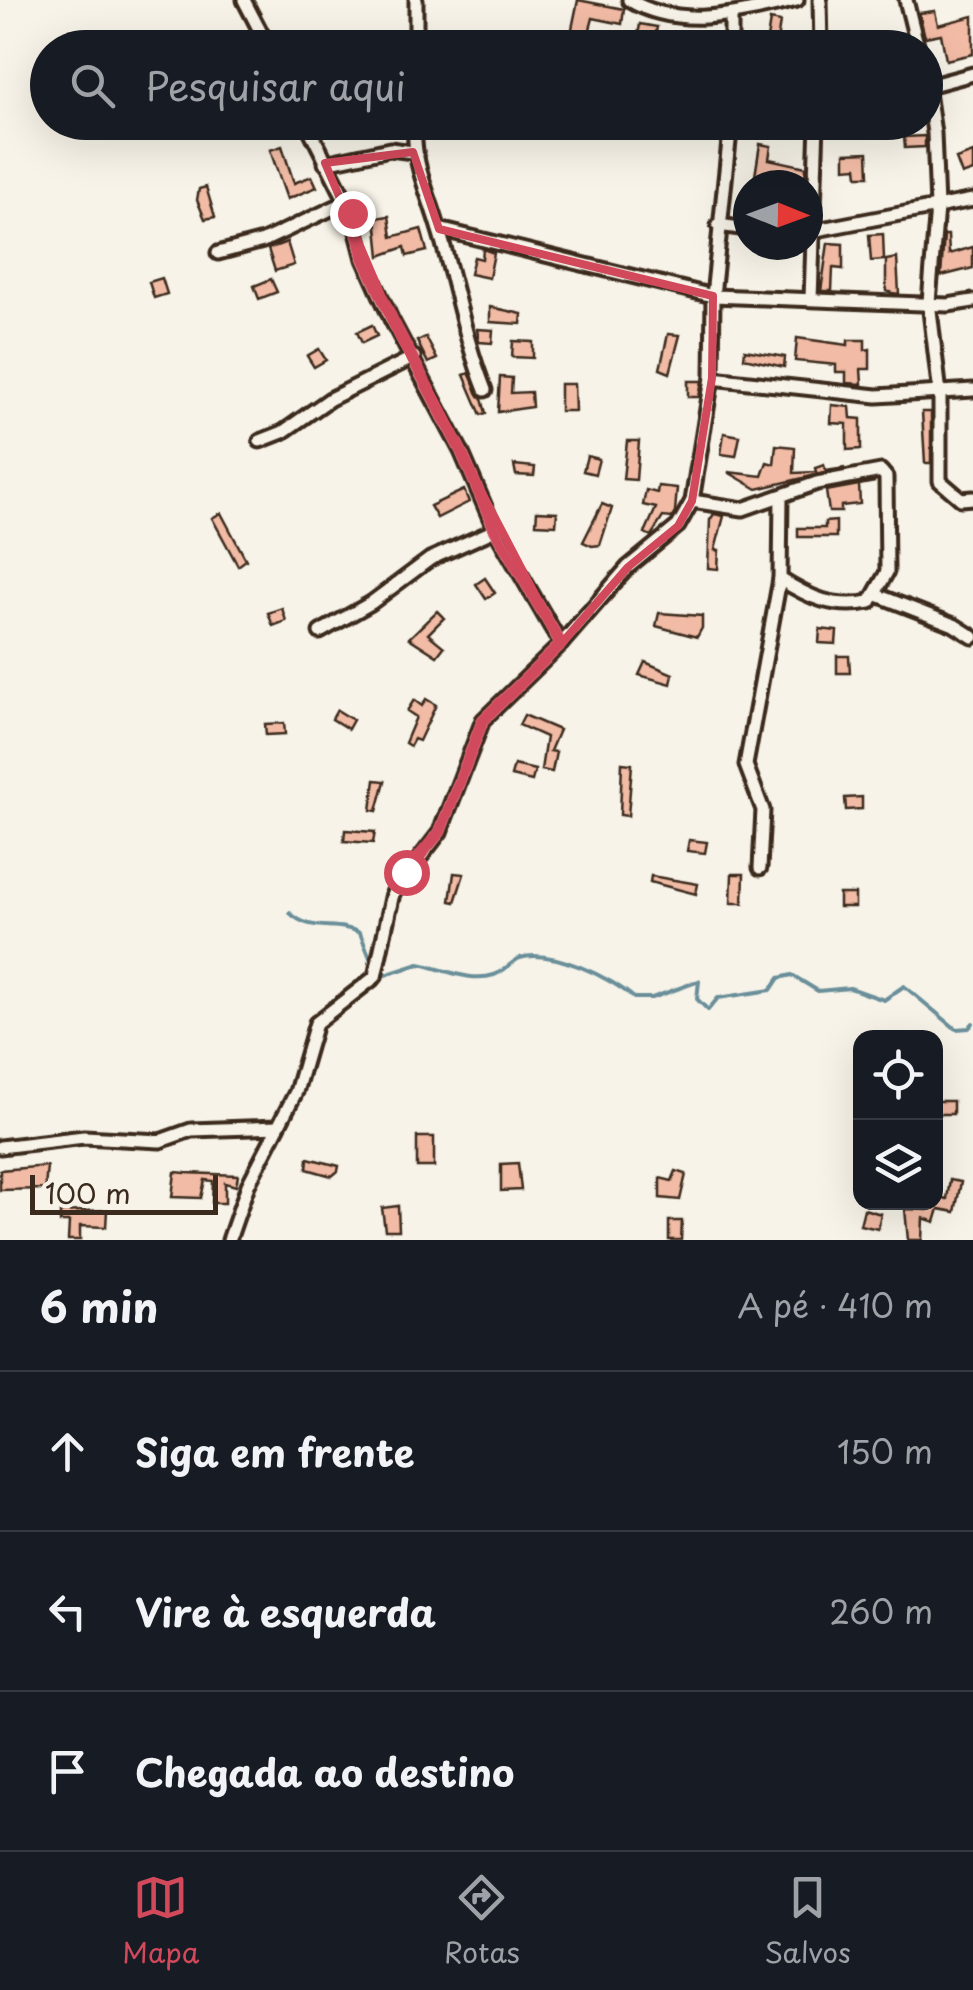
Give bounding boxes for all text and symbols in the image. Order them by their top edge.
search box [30,30,943,140]
text: Pesquisar aqui [145,57,406,114]
icon: search [65,58,120,113]
north arrow [733,170,823,260]
route end [330,191,376,237]
route start [384,850,430,896]
map controls [853,1030,943,1210]
button: locate [853,1030,943,1120]
button: layers [853,1120,943,1210]
scale bar [30,1170,218,1214]
text: 100 m [45,1171,131,1214]
text: 6 min [40,1274,159,1337]
text: A pé · 410 m [738,1281,933,1329]
text: Siga em frente [135,1423,415,1480]
icon: ahead [40,1424,95,1479]
text: 150 m [837,1427,933,1475]
text: Vire à esquerda [135,1583,436,1640]
icon: left [40,1584,95,1639]
text: 260 m [829,1587,933,1635]
text: Chegada ao destino [135,1743,514,1800]
icon: arrive [40,1744,95,1799]
tab: Mapa [122,1870,199,1973]
tab: Rotas [444,1870,520,1973]
tab: Salvos [764,1870,851,1973]

